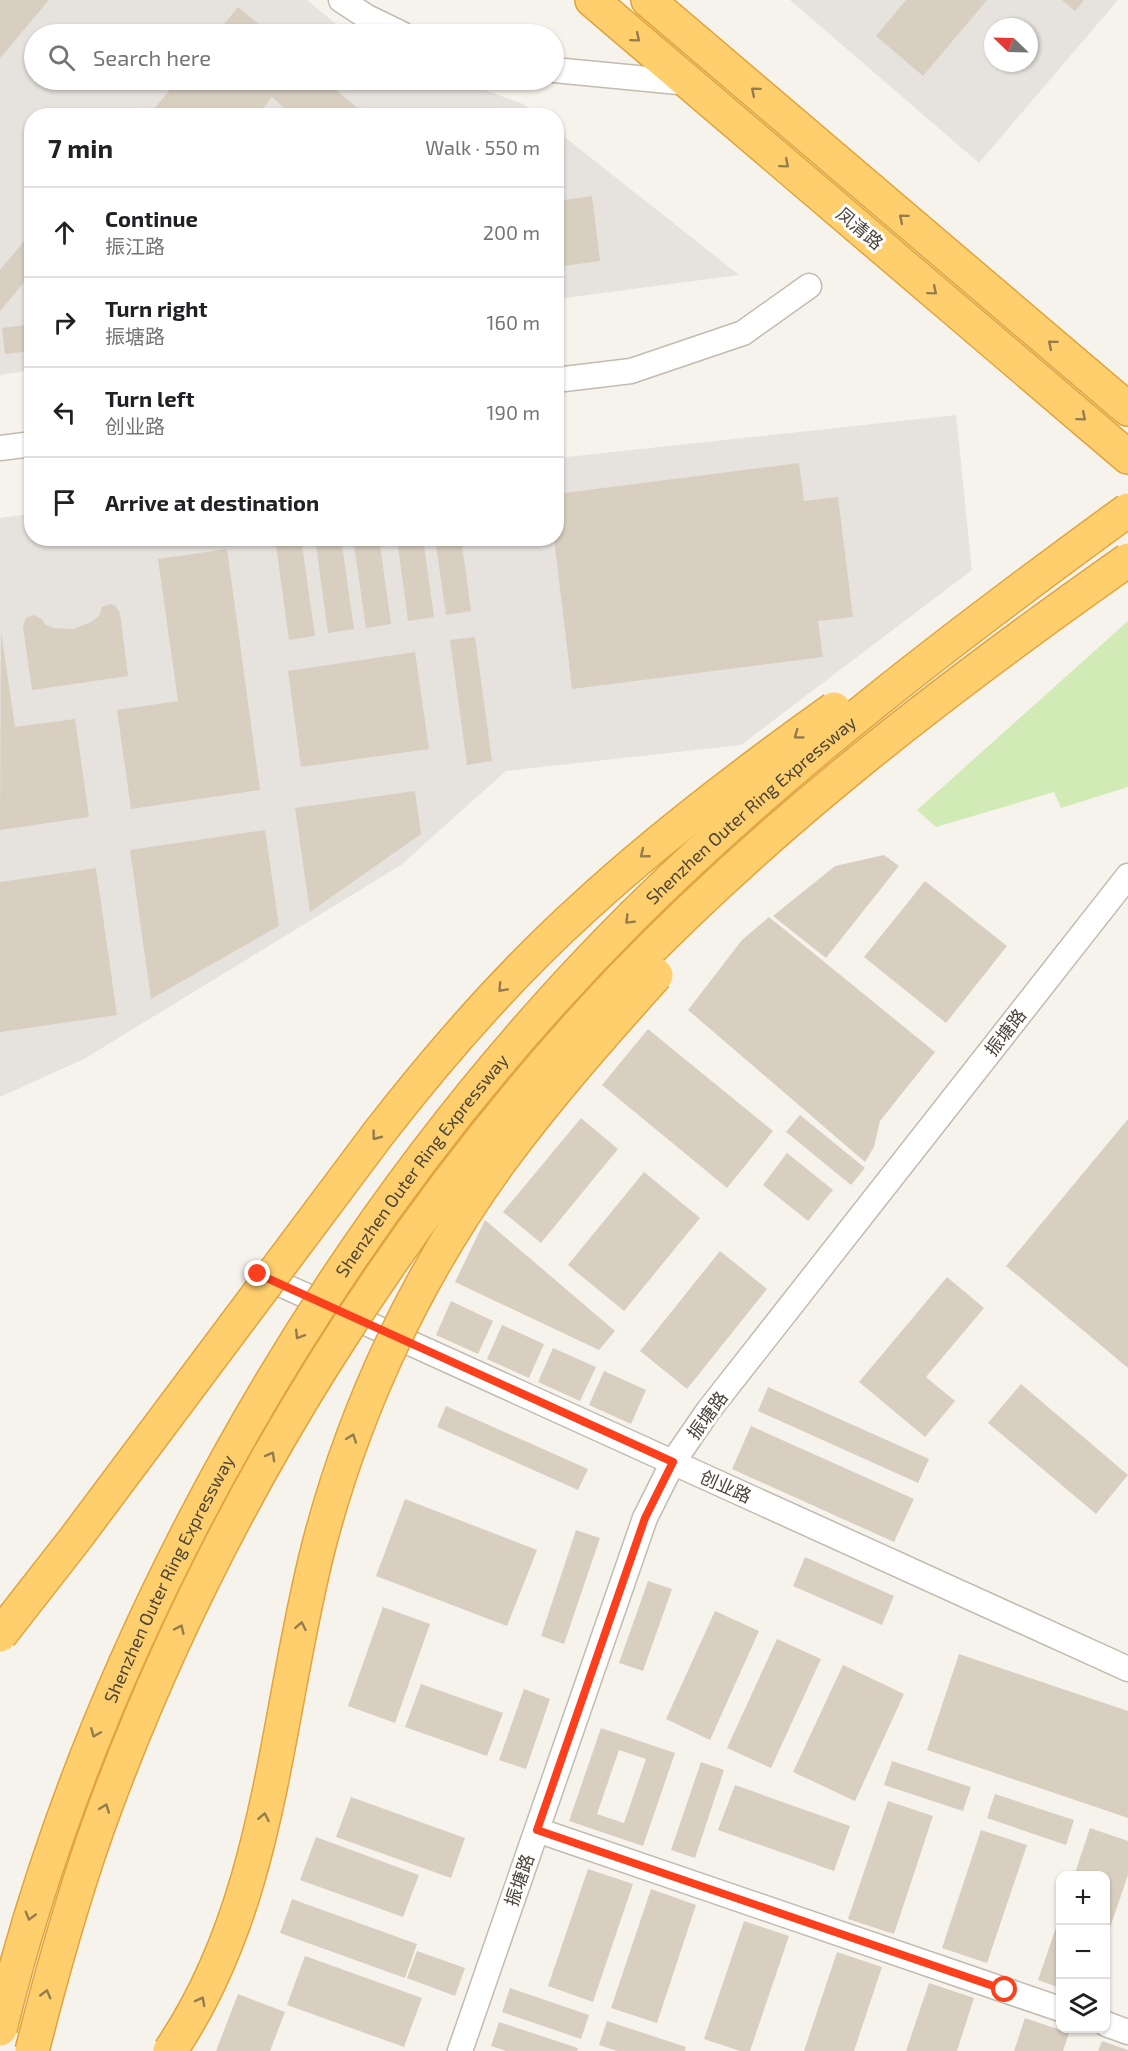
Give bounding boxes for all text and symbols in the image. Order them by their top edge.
north arrow [984,18,1038,72]
search box [24,24,564,90]
one-way arrow [629,31,640,42]
icon: search [45,41,78,74]
text: Search here [93,44,211,70]
one-way arrow [751,87,762,98]
text: 7 min [48,132,113,163]
text: Walk · 550 m [425,135,540,159]
one-way arrow [778,157,789,168]
street label: 凤清路 [832,202,888,254]
text: Continue [105,205,198,231]
one-way arrow [899,214,910,225]
icon: ahead [48,216,81,249]
text: 200 m [483,220,540,244]
text: 振江路 [105,234,165,258]
one-way arrow [926,284,937,295]
text: Turn right [105,295,207,321]
icon: right [48,306,81,339]
text: 160 m [487,310,540,334]
text: 振塘路 [105,324,165,348]
one-way arrow [1048,340,1058,351]
text: Turn left [105,385,194,411]
icon: left [48,396,81,429]
text: 190 m [487,400,540,424]
one-way arrow [1075,410,1086,421]
text: 创业路 [105,414,165,438]
icon: arrive [48,486,81,519]
text: Arrive at destination [105,489,319,515]
street label: Shenzhen Outer Ring Expressway [641,711,861,909]
one-way arrow [793,728,804,739]
one-way arrow [640,847,651,858]
one-way arrow [625,914,636,924]
one-way arrow [498,981,509,991]
street label: 振塘路 [980,1004,1030,1060]
street label: Shenzhen Outer Ring Expressway [330,1049,513,1281]
one-way arrow [372,1130,383,1141]
route end [244,1260,270,1286]
one-way arrow [296,1329,307,1340]
street label: 振塘路 [682,1387,732,1443]
one-way arrow [345,1433,358,1444]
street label: Shenzhen Outer Ring Expressway [99,1450,239,1706]
one-way arrow [263,1452,275,1462]
street label: 创业路 [697,1465,755,1507]
one-way arrow [294,1621,307,1631]
one-way arrow [173,1624,185,1635]
one-way arrow [90,1726,102,1737]
one-way arrow [97,1804,110,1814]
one-way arrow [257,1813,270,1823]
street label: 振塘路 [500,1851,538,1909]
map controls [1056,1871,1110,2033]
button: + [1056,1871,1110,1925]
one-way arrow [25,1910,37,1921]
button: − [1056,1925,1110,1979]
route start [991,1976,1017,2002]
button: layers [1056,1979,1110,2033]
one-way arrow [39,1989,52,1999]
one-way arrow [194,1997,205,2007]

